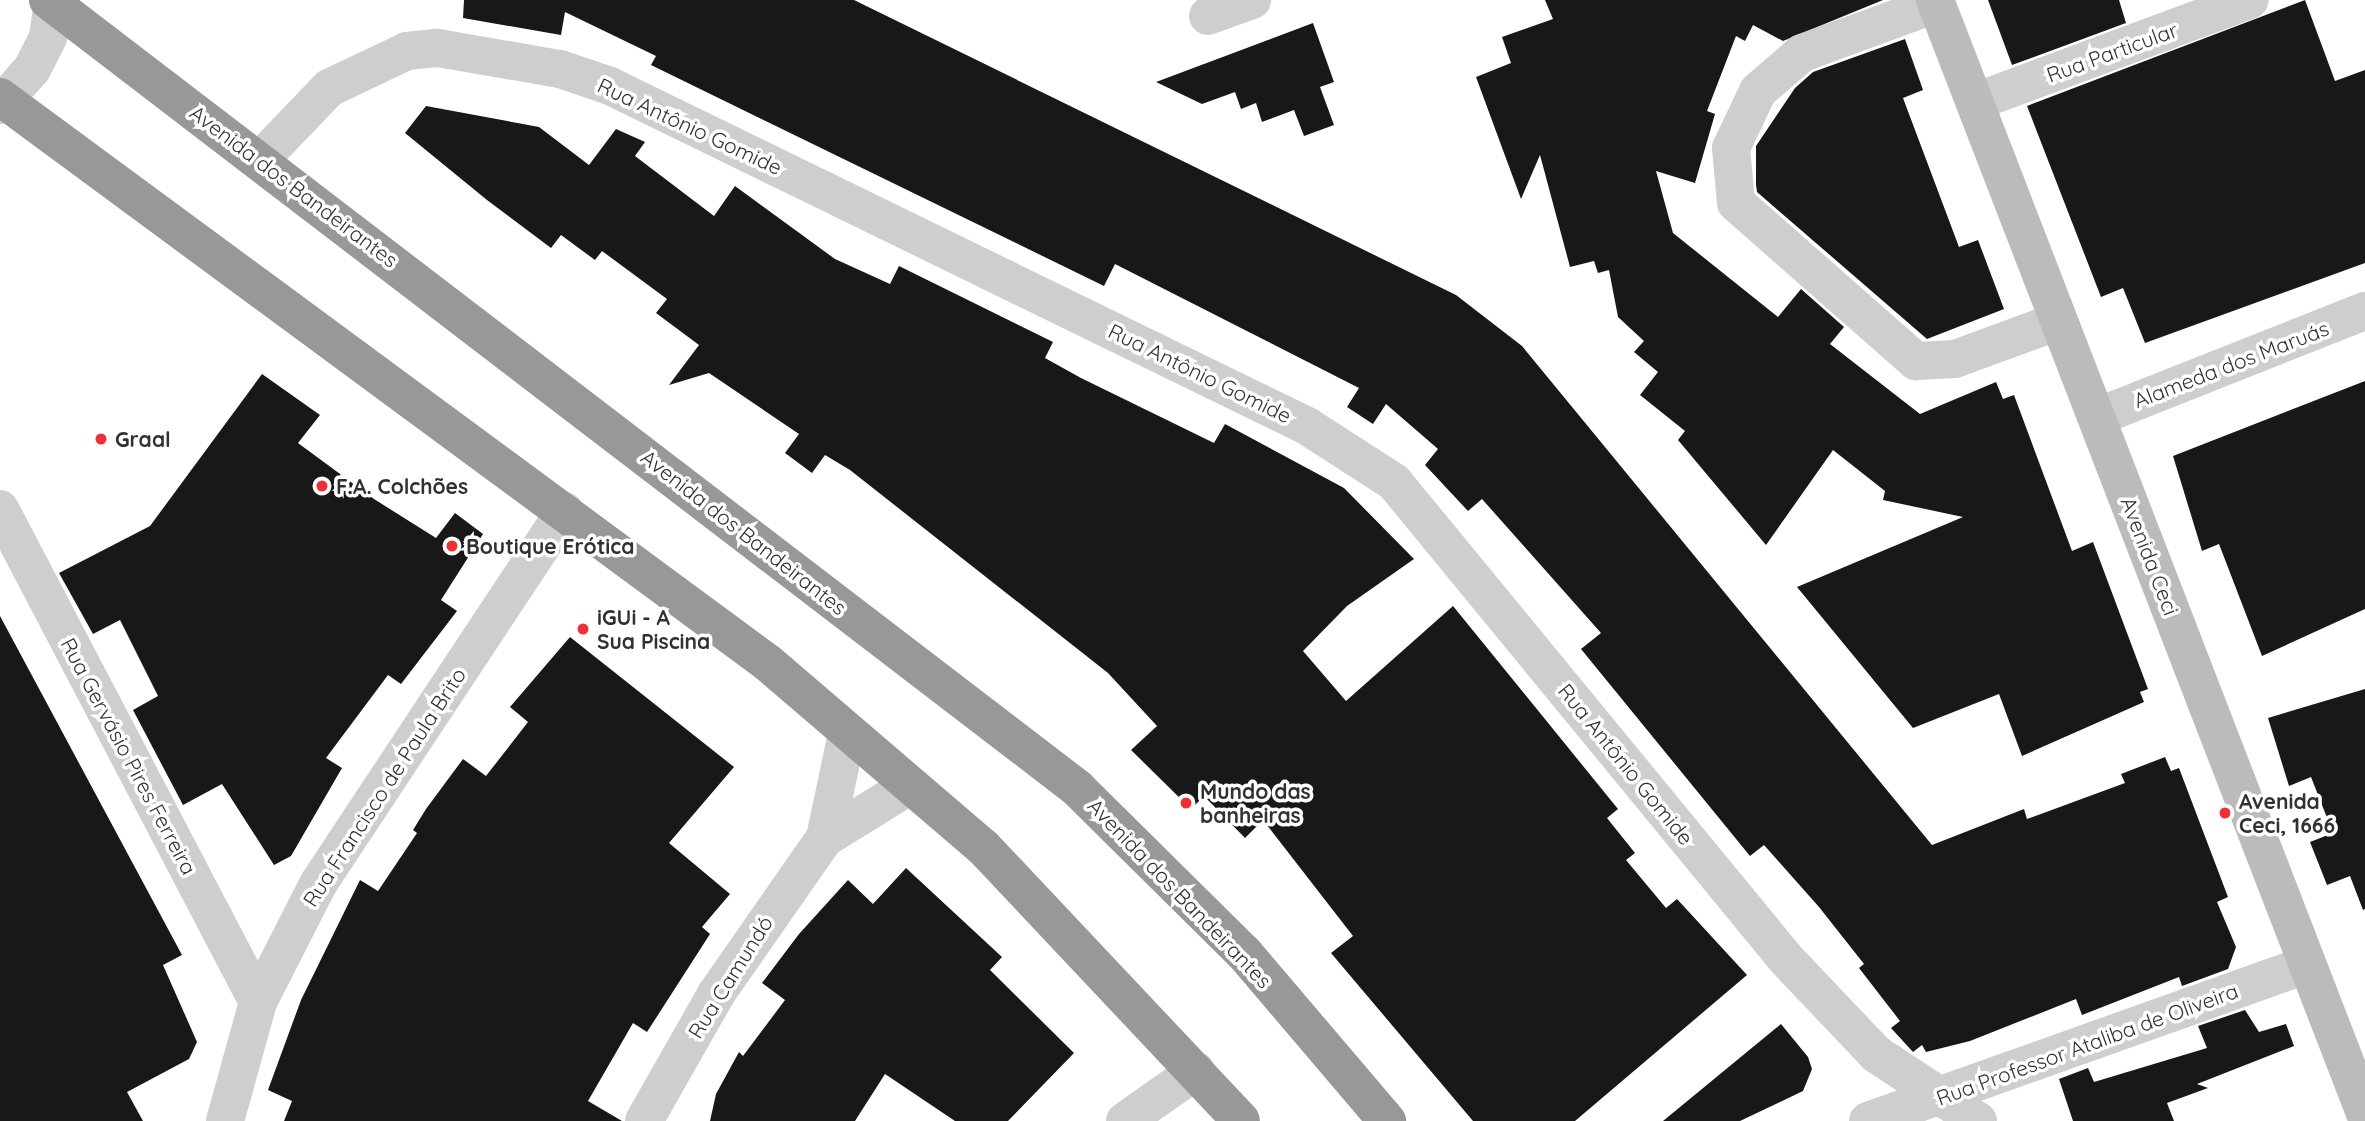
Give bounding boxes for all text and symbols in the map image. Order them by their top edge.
street label: Rua Particular [2043,17,2181,87]
street label: Rua Antônio Gomide [594,72,786,180]
street label: Avenida dos Bandeirantes [185,100,403,272]
street label: Alameda dos Maruás [2130,315,2332,413]
street label: Rua Antônio Gomide [1104,318,1296,428]
place label: Graal [115,426,171,452]
marker: Graal [93,431,109,447]
street label: Avenida dos Bandeirantes [636,444,852,620]
place label: F.A. Colchões [336,473,468,499]
marker: F.A. Colchões [314,478,330,494]
street label: Avenida Ceci [2116,493,2184,619]
place label: Boutique Erótica [466,533,634,559]
marker: Boutique Erótica [444,538,460,554]
place label: iGUi - A Sua Piscina [597,604,710,654]
marker: iGUi - A Sua Piscina [575,621,591,637]
street label: Rua Gervásio Pires Ferreira [56,633,202,879]
street label: Rua Francisco de Paula Brito [297,663,471,911]
street label: Rua Antônio Gomide [1553,678,1699,850]
place label: Mundo das banheiras [1200,778,1311,828]
place label: Avenida Ceci, 1666 [2239,788,2335,838]
street label: Avenida dos Bandeirantes [1083,793,1277,993]
marker: Mundo das banheiras [1178,795,1194,811]
marker: Avenida Ceci, 1666 [2217,805,2233,821]
street label: Rua Camundó [682,911,778,1043]
street label: Rua Professor Ataliba de Oliveira [1933,978,2241,1110]

